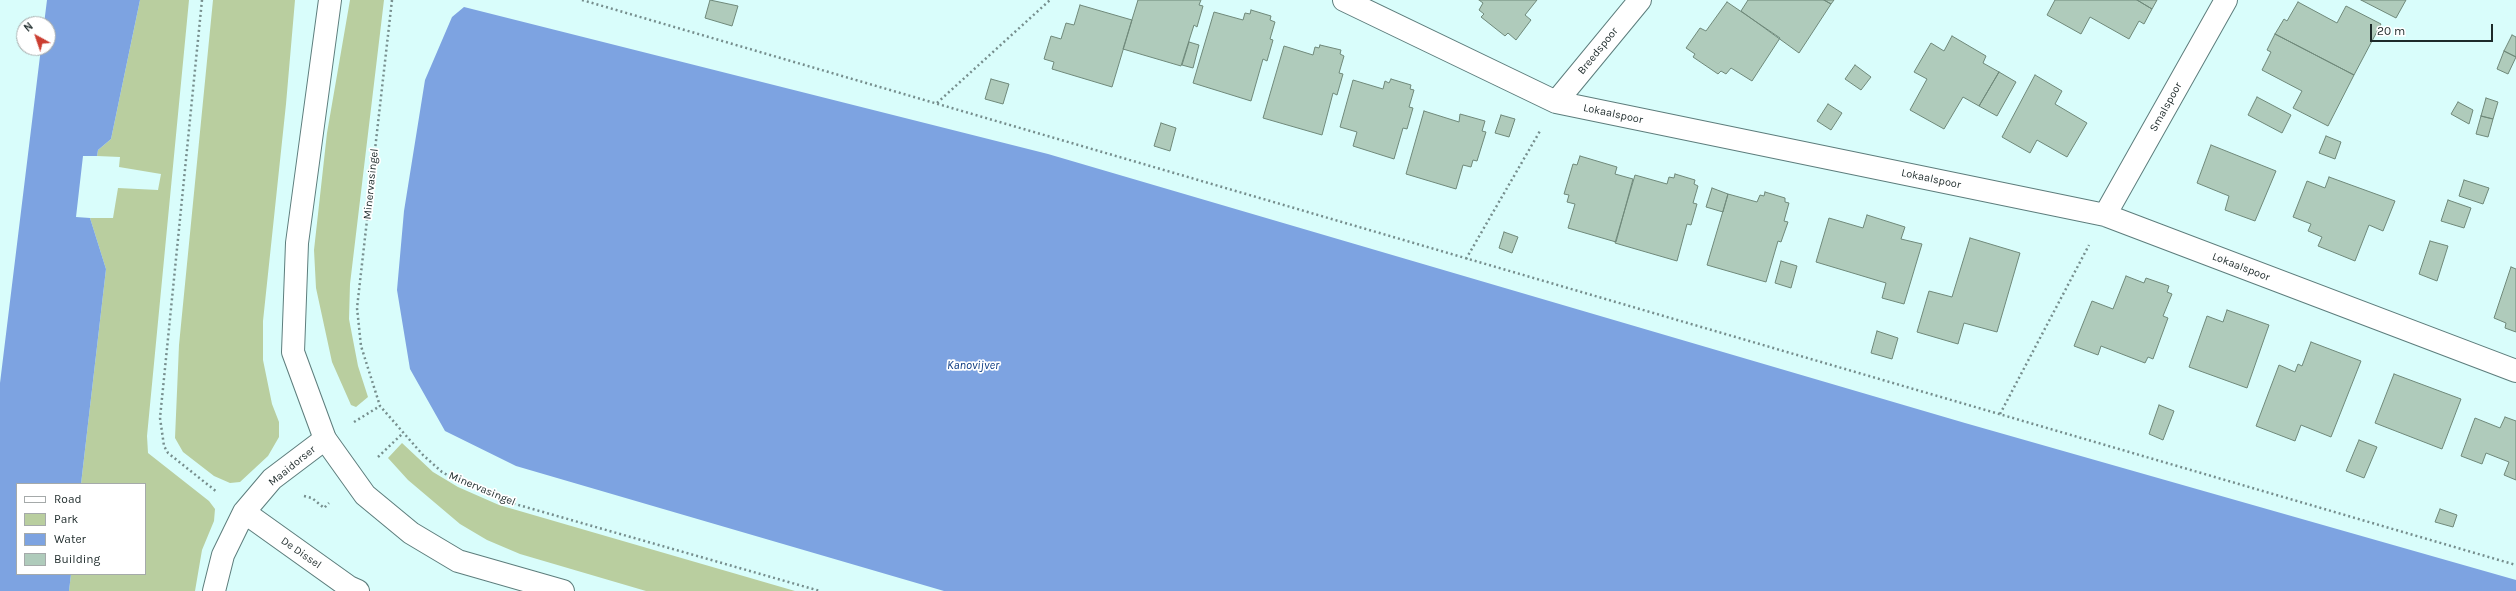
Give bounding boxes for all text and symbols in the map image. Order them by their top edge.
north arrow [16,16,56,56]
scale bar [2372,16,2495,42]
text: N [21,20,36,35]
text: 20 m [2377,24,2405,38]
street label: Breedspoor [1575,25,1621,77]
street label: Smalspoor [2147,80,2185,134]
street label: Lokaalspoor [1582,101,1644,127]
street label: Minervasingel [361,148,381,220]
street label: Lokaalspoor [1900,166,1962,192]
street label: Lokaalspoor [2210,250,2272,284]
water label: Kanovijver [947,359,999,373]
street label: Maaidorser [266,443,318,489]
street label: Minervasingel [447,469,517,509]
legend [16,483,146,575]
text: Road [54,492,82,506]
text: Park [54,512,78,526]
text: Water [54,532,86,546]
street label: De Dissel [278,534,324,572]
text: Building [54,552,100,566]

